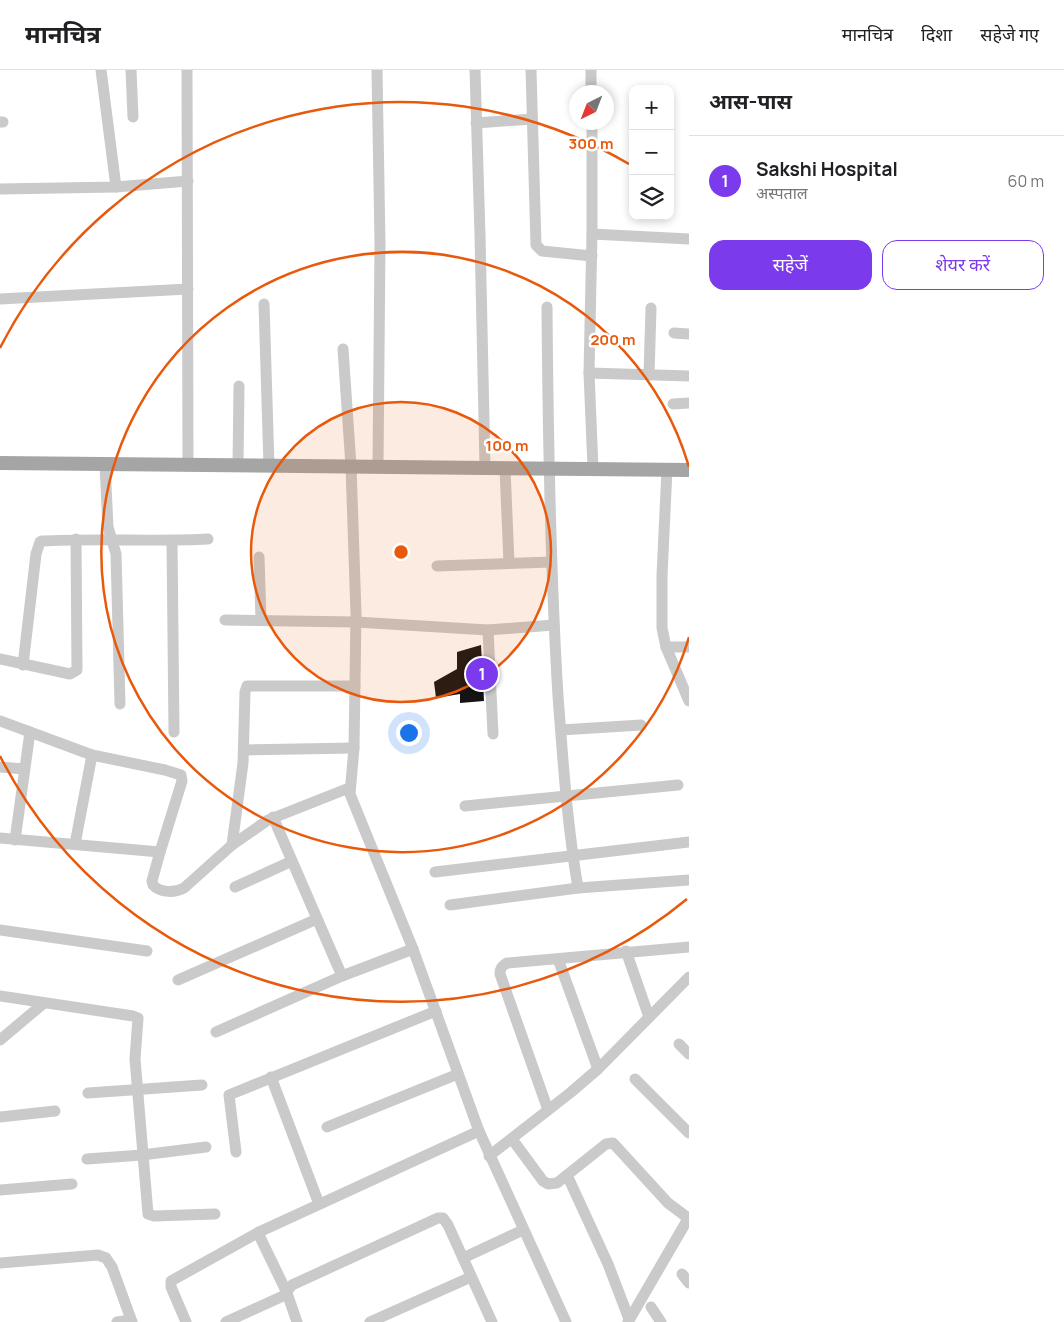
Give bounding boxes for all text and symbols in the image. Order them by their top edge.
text: मानचित्र [25,17,101,50]
text: मानचित्र [842,22,893,46]
text: दिशा [921,22,952,46]
text: सहेजे गए [980,22,1039,46]
north arrow [569,85,614,130]
map controls [629,85,674,220]
button: + [629,85,674,130]
text: आस-पास [709,87,792,115]
button: − [629,130,674,175]
text: 300 m [569,133,613,154]
text: Sakshi Hospital [756,156,898,182]
text: 1 [721,170,729,192]
text: 60 m [1008,170,1044,192]
button: layers [629,175,674,220]
text: अस्पताल [756,182,808,204]
button: सहेजें [709,240,872,290]
button: शेयर करें [882,240,1044,290]
text: 200 m [590,329,636,350]
text: 100 m [486,435,528,456]
centre of rings [392,543,410,561]
pin: 1 [466,655,498,693]
your location [396,720,422,746]

